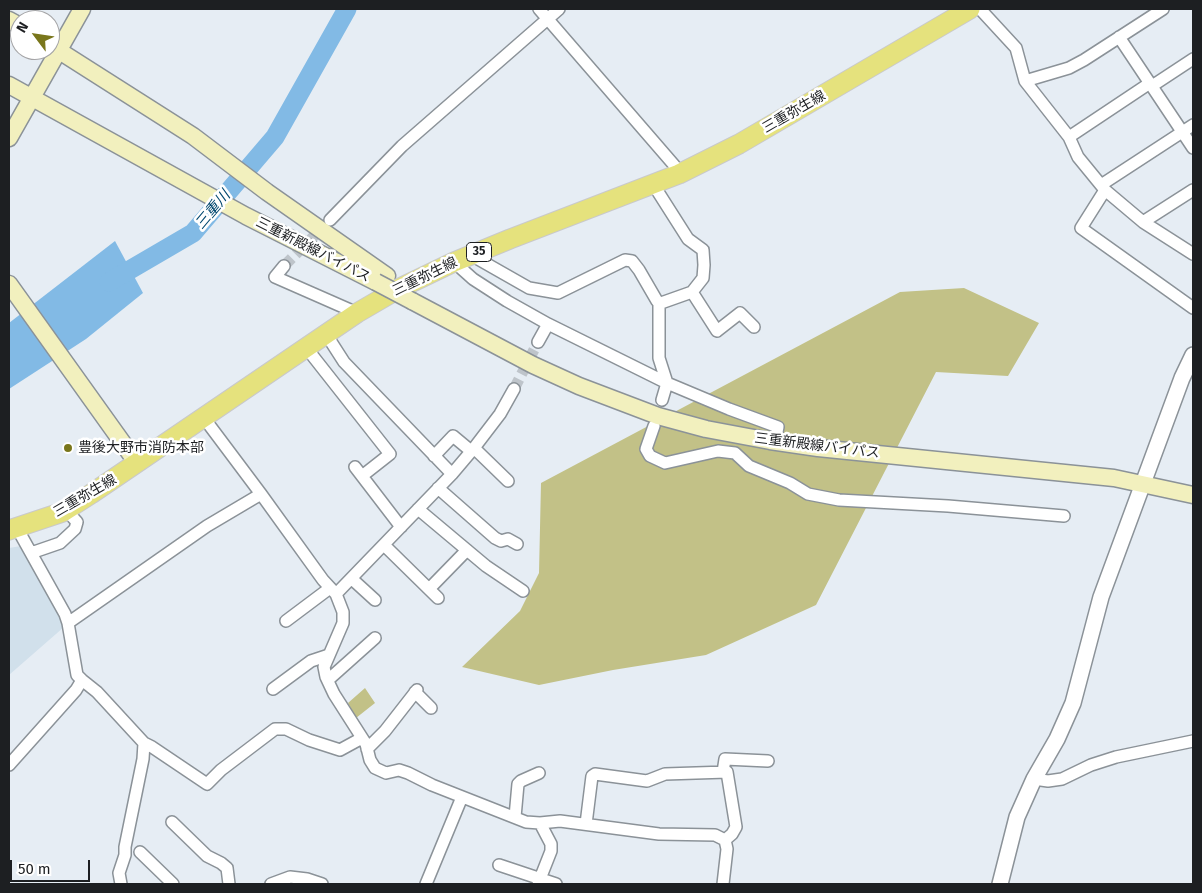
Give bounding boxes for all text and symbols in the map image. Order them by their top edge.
north arrow [10,10,60,60]
text: N [13,19,32,36]
street label: 三重弥生線 [759,87,829,137]
water label: 三重川 [192,187,234,233]
street label: 三重新殿線バイパス [253,214,373,286]
road number: 35 [466,242,492,262]
street label: 三重弥生線 [390,254,460,300]
street label: 三重新殿線バイパス [753,430,881,462]
place label: 豊後大野市消防本部 [78,440,204,456]
marker: 豊後大野市消防本部 [62,442,74,454]
street label: 三重弥生線 [50,471,120,521]
scale bar [12,850,92,882]
text: 50 m [18,860,51,878]

